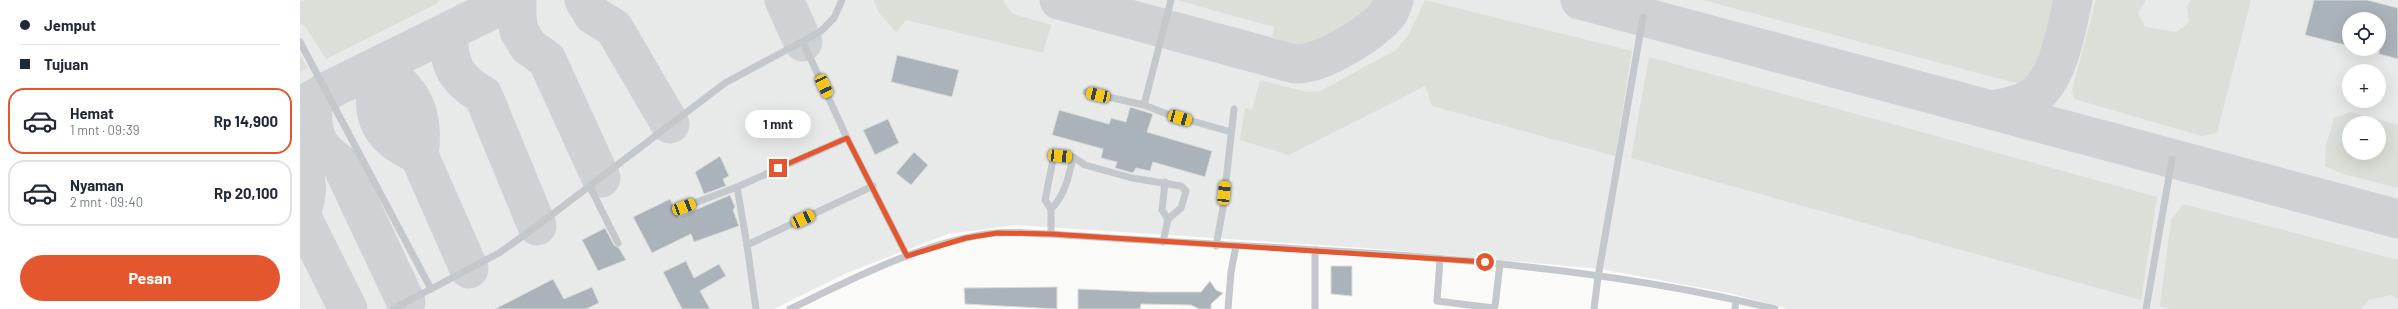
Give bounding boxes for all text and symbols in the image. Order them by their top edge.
map controls [2342,12,2386,160]
button: locate [2342,12,2386,56]
text: Jemput [44,16,96,34]
text: Tujuan [44,55,88,73]
button: + [2342,64,2386,108]
car [813,73,835,99]
car [1085,86,1111,104]
icon: car [22,103,58,139]
text: Hemat [70,104,114,122]
car [1167,109,1193,127]
callout: 1 mnt [745,110,811,138]
text: Rp 14,900 [214,112,278,130]
text: 1 mnt [763,116,793,132]
button: − [2342,116,2386,160]
text: 1 mnt · 09:39 [70,122,140,138]
car [1048,149,1072,163]
route end [769,159,787,177]
icon: car [22,175,58,211]
text: Nyaman [70,176,124,194]
car [1217,180,1231,206]
text: Rp 20,100 [214,184,278,202]
text: 2 mnt · 09:40 [70,194,143,210]
car [671,197,697,217]
car [790,208,816,230]
route start [1476,253,1494,271]
button: Pesan [20,255,280,301]

